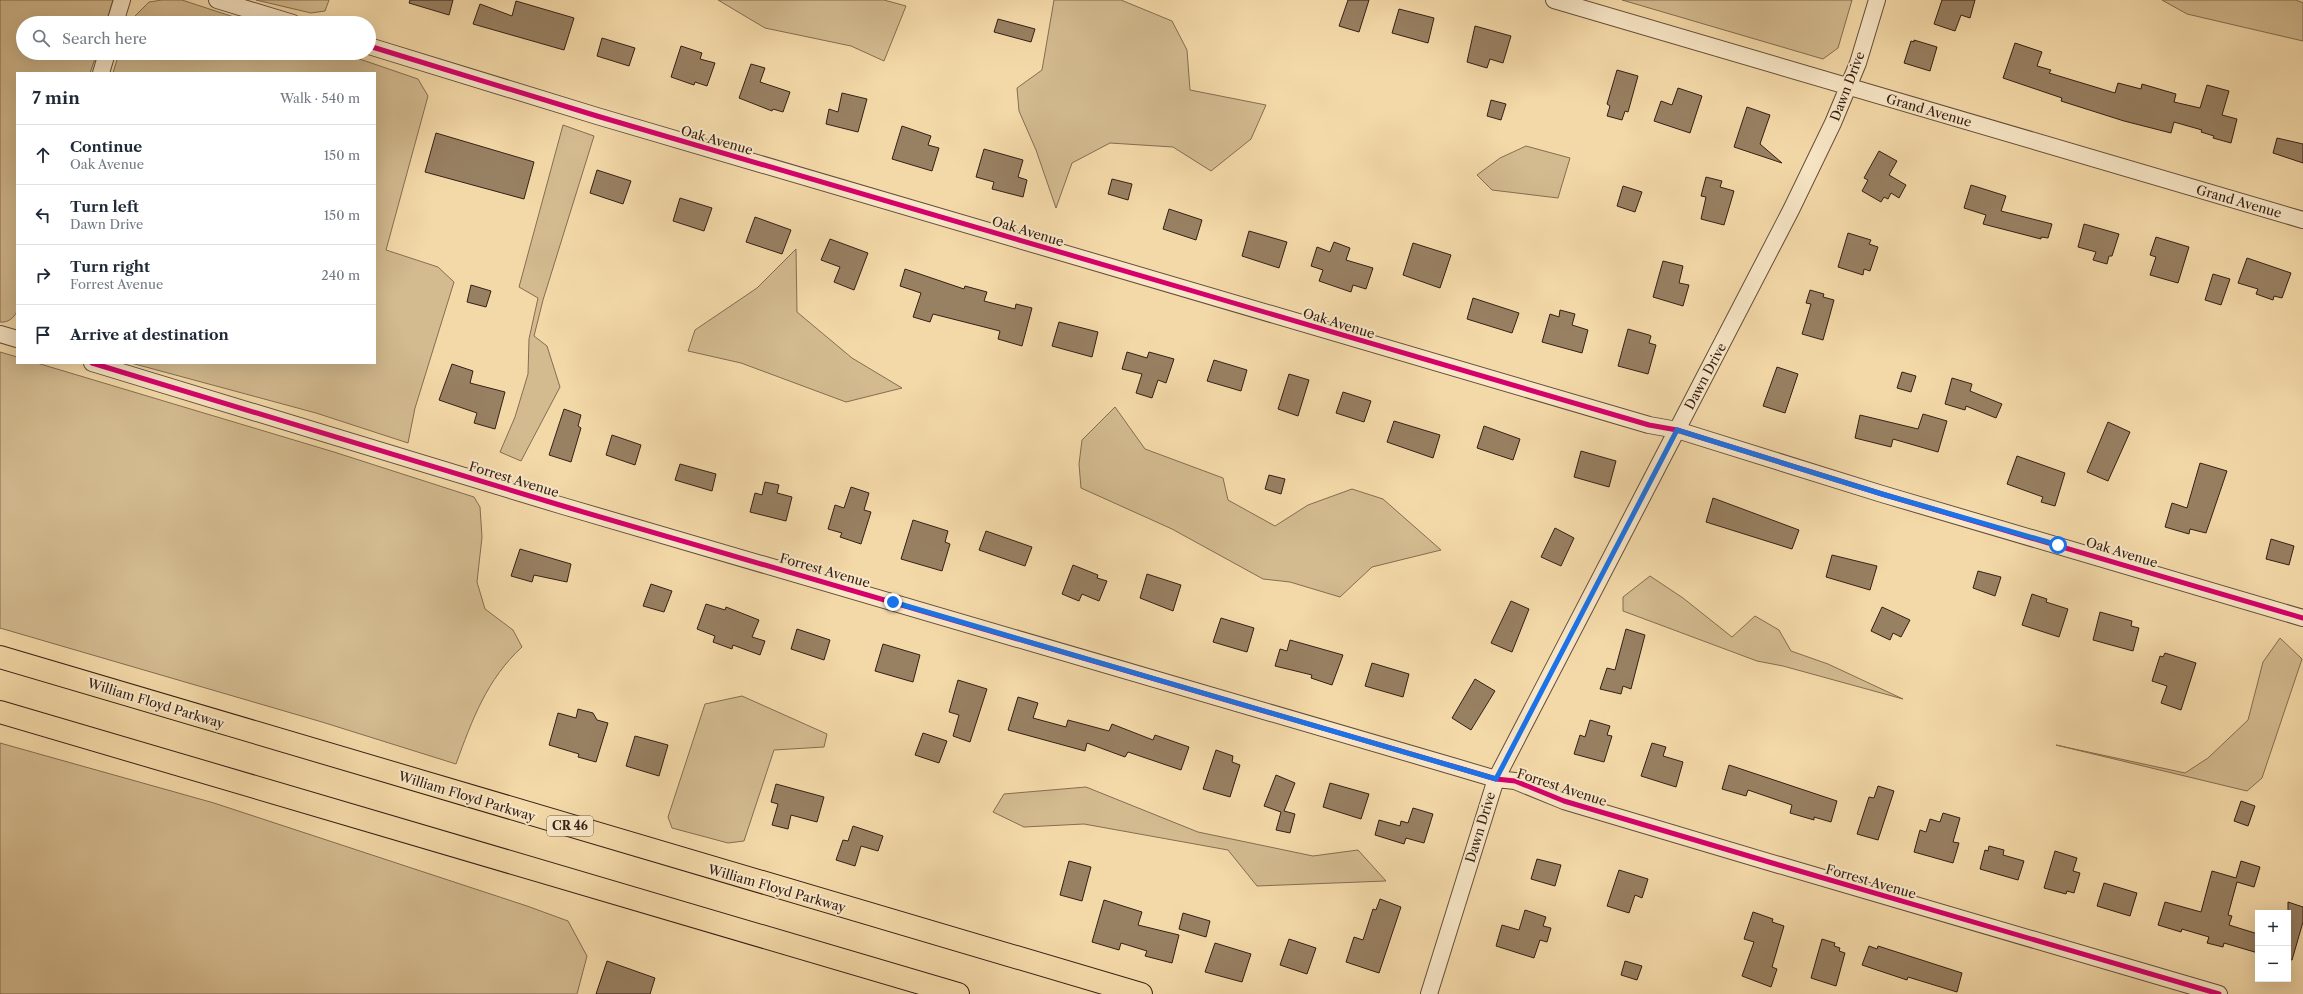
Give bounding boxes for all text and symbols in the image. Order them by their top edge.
search box [16,16,376,60]
icon: search [30,27,52,49]
text: Search here [62,29,147,48]
street label: Dawn Drive [1826,49,1868,123]
text: 7 min [32,88,80,108]
text: Walk · 540 m [280,90,360,106]
street label: Grand Avenue [1885,90,1973,130]
street label: Oak Avenue [679,122,755,158]
text: Continue [70,137,142,156]
icon: ahead [32,144,54,166]
text: 150 m [324,147,360,163]
text: Oak Avenue [70,156,144,172]
street label: Grand Avenue [2195,181,2283,221]
text: Turn left [70,197,139,216]
icon: left [32,204,54,226]
text: 150 m [324,207,360,223]
street label: Oak Avenue [990,213,1066,249]
text: Dawn Drive [70,216,143,232]
text: Turn right [70,257,150,276]
icon: right [32,264,54,286]
text: 240 m [321,267,360,283]
text: Forrest Avenue [70,276,163,292]
street label: Oak Avenue [1301,305,1377,341]
icon: arrive [32,324,54,346]
text: Arrive at destination [70,325,229,344]
street label: Dawn Drive [1681,340,1729,412]
street label: Forrest Avenue [467,458,561,500]
street label: Oak Avenue [2084,534,2160,570]
route start [2049,536,2067,554]
street label: Forrest Avenue [778,549,872,591]
route end [884,593,902,611]
street label: William Floyd Parkway [85,674,227,732]
street label: Forrest Avenue [1515,765,1609,809]
street label: William Floyd Parkway [396,767,538,825]
street label: Dawn Drive [1462,790,1498,864]
road number: CR 46 [547,816,593,836]
street label: William Floyd Parkway [705,860,848,916]
street label: Forrest Avenue [1824,860,1918,902]
map controls [2255,910,2291,982]
button: + [2255,910,2291,946]
button: − [2255,946,2291,982]

